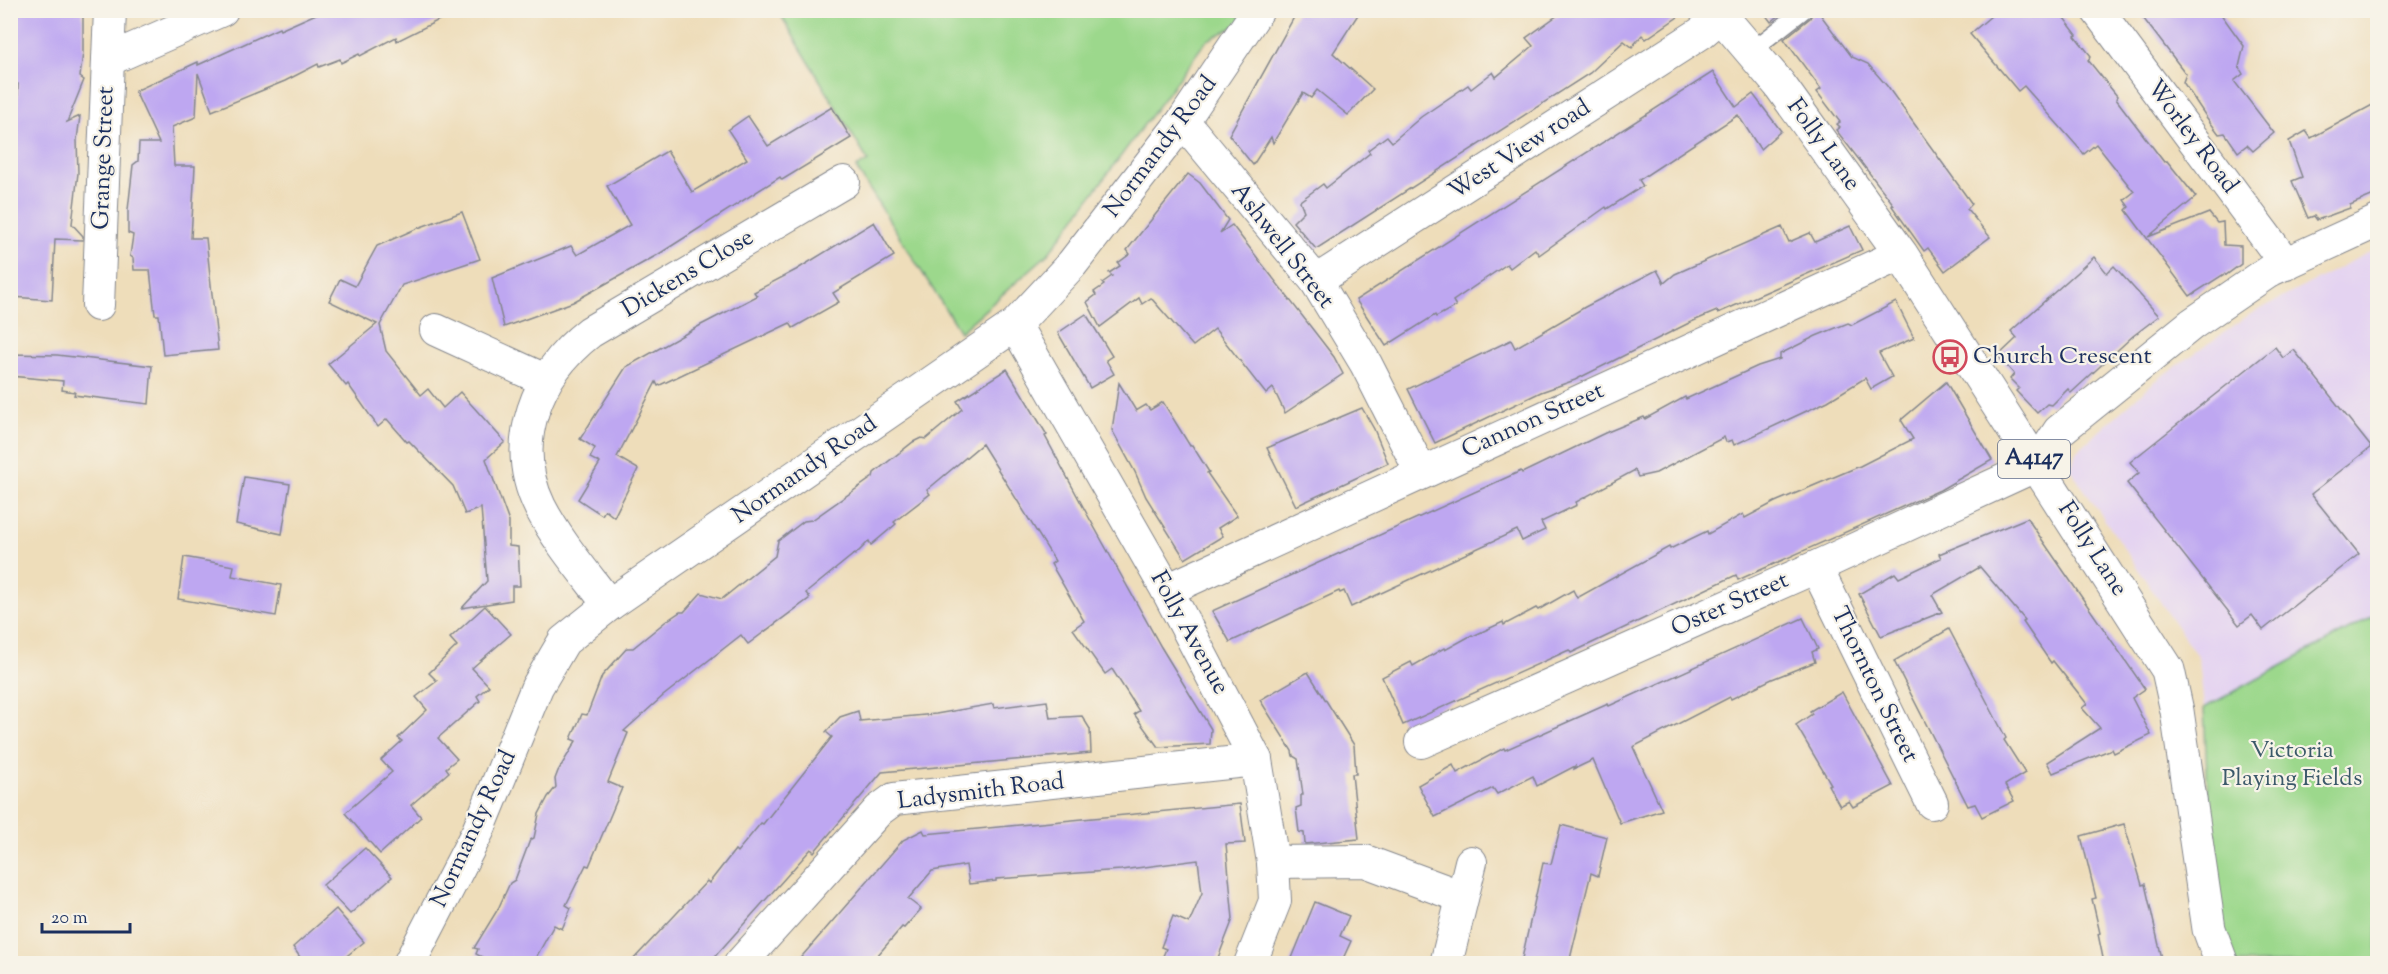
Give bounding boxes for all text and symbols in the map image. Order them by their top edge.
street label: Normandy Road [1096,68,1226,225]
street label: Worley Road [2138,73,2246,201]
street label: Grange Street [85,86,123,230]
street label: West View road [1442,91,1598,209]
street label: Folly Lane [1778,92,1868,198]
street label: Ashwell Street [1222,176,1342,316]
street label: Dickens Close [616,221,760,327]
bus stop icon: Church Crescent [1932,339,1968,375]
place label: Church Crescent [1973,340,2152,374]
street label: Cannon Street [1456,374,1610,468]
street label: Normandy Road [726,407,885,533]
road number: A4147 [1998,440,2070,478]
street label: Folly Lane [2049,495,2135,603]
street label: Oster Street [1666,564,1794,646]
street label: Folly Avenue [1141,565,1237,701]
street label: Thornton Street [1822,601,1926,769]
park label: Victoria Playing Fields [2222,734,2362,796]
street label: Normandy Road [423,744,526,913]
street label: Ladysmith Road [896,765,1067,819]
scale bar [42,896,130,934]
text: 20 m [51,906,88,932]

